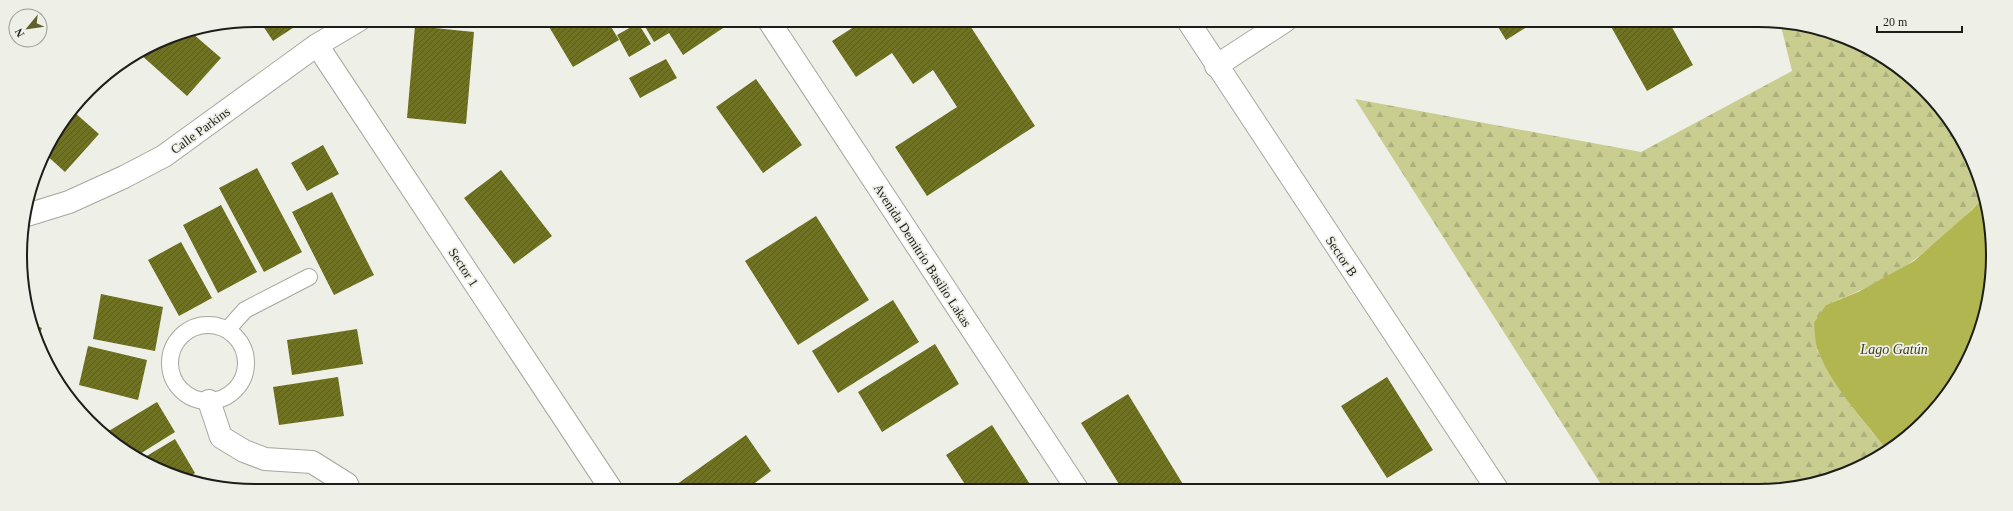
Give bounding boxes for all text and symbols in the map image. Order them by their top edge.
north arrow [8,8,48,48]
scale bar [1877,8,1962,34]
text: 20 m [1883,15,1908,29]
text: N [12,26,26,39]
street label: Calle Parkins [168,104,233,157]
street label: Avenida Demitrio Basilio Lakas [871,181,975,330]
street label: Sector B [1323,233,1361,279]
street label: Sector 1 [446,245,482,289]
water label: Lago Gatún [1859,342,1928,357]

